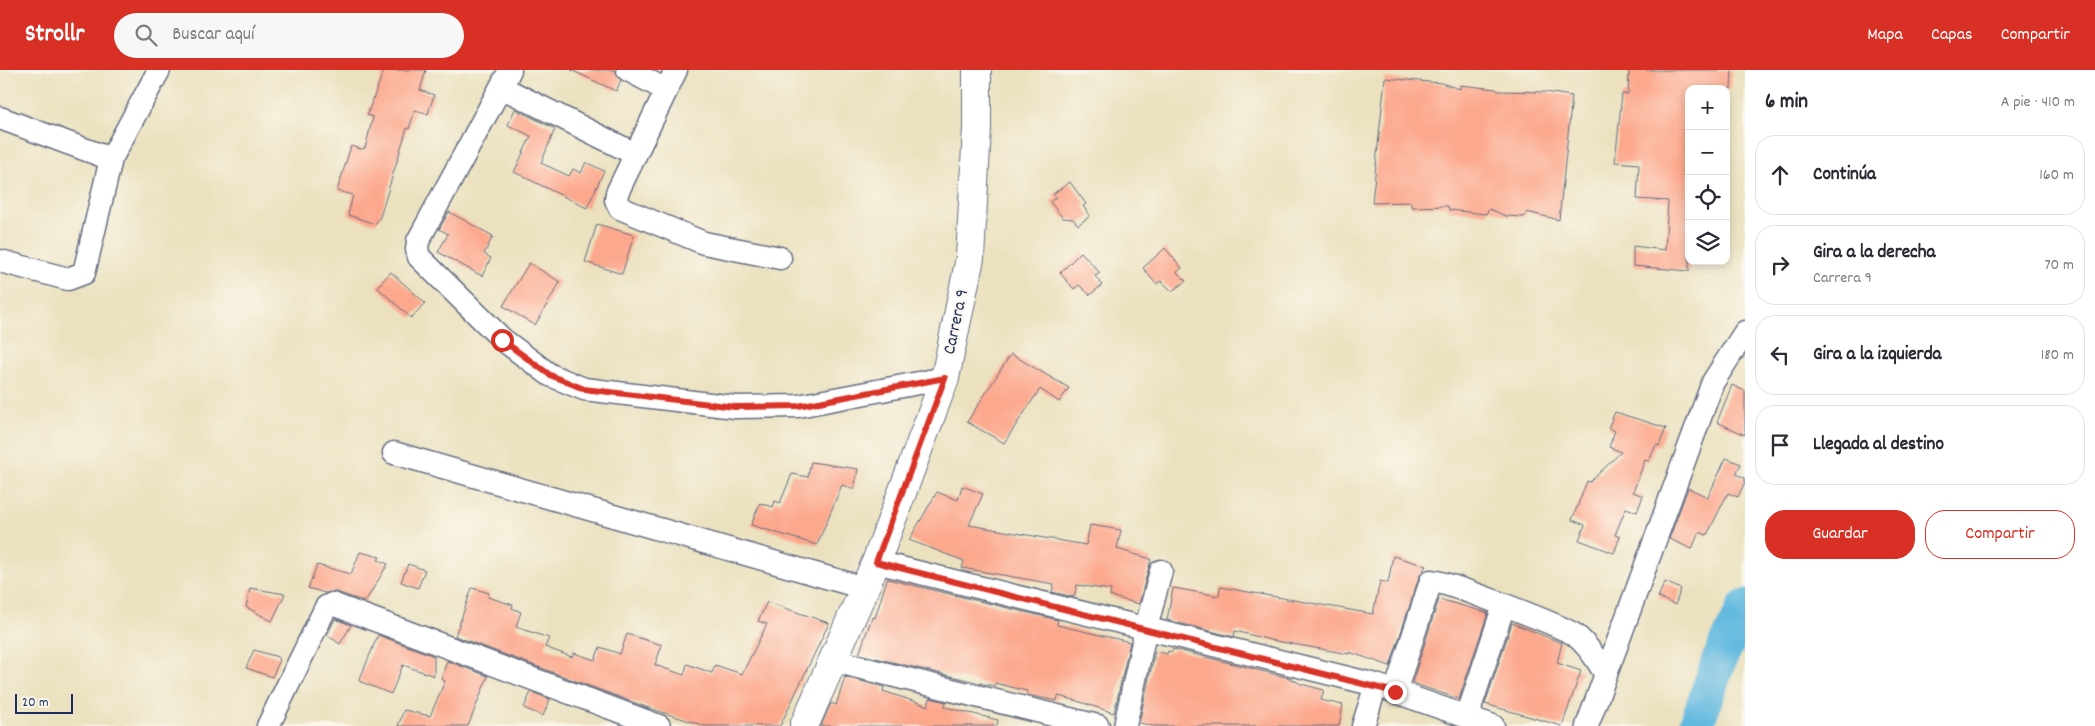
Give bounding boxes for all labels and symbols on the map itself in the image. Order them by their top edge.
street label: Carrera 9 [938,287,976,357]
route start [491,329,514,352]
route end [1384,681,1407,704]
scale bar [15,691,72,714]

